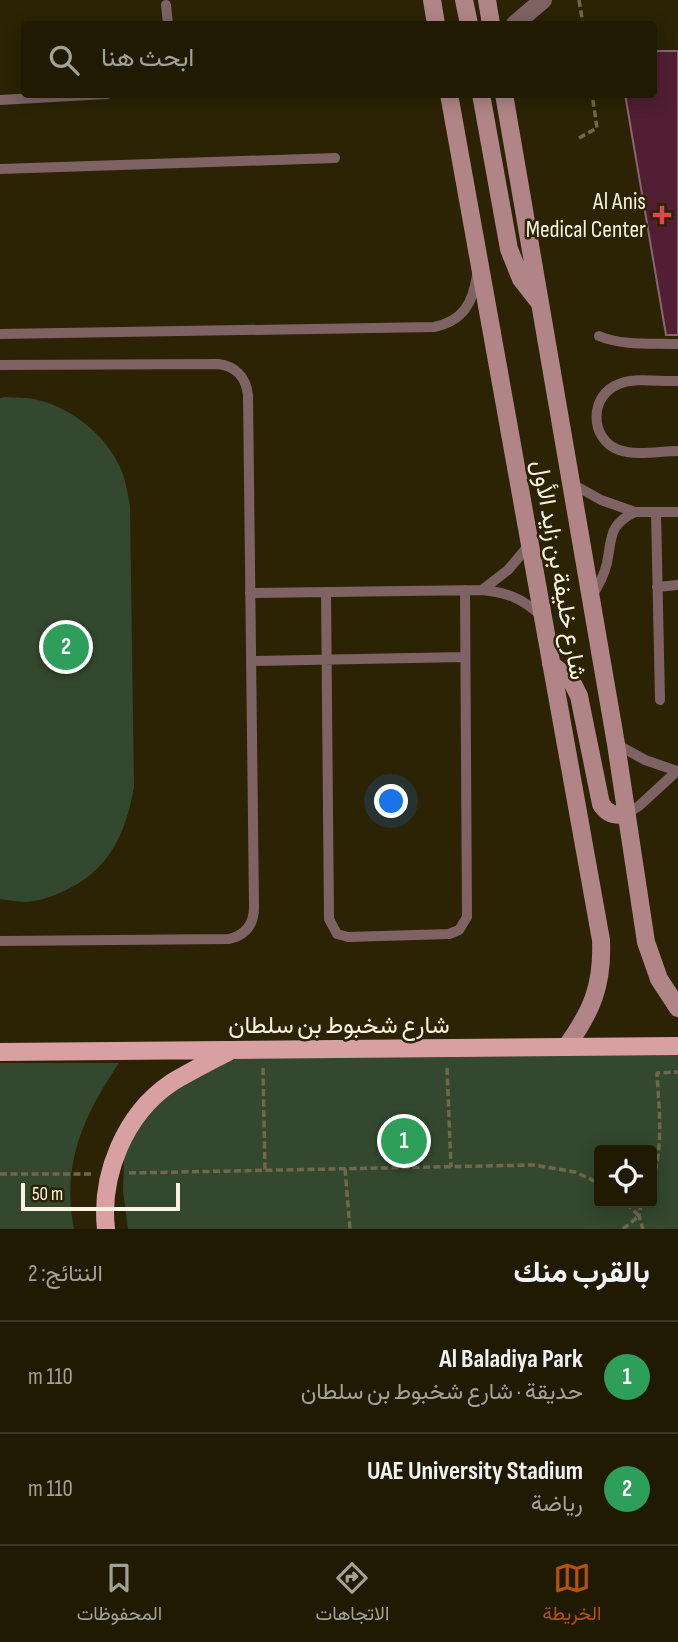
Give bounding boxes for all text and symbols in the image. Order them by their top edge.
search box [21,21,657,98]
icon: search [45,41,83,79]
text: ابحث هنا [101,43,194,74]
place label: Al Anis Medical Center [526,187,646,244]
marker: Al Anis Medical Center [652,205,672,225]
street label: شارع خليفة بن زايد الأول [524,458,593,682]
pin: 2 [43,621,89,673]
your location [374,784,408,818]
street label: شارع شخبوط بن سلطان [228,1011,450,1041]
pin: 1 [381,1115,427,1167]
map controls [594,1145,657,1208]
button: locate [594,1145,657,1208]
scale bar [21,1180,180,1212]
text: 50 m [32,1183,63,1206]
text: بالقرب منك [514,1255,650,1291]
text: النتائج: 2 [28,1260,103,1288]
text: Al Baladiya Park [439,1344,583,1375]
text: 110 m [28,1363,73,1391]
text: 1 [622,1363,632,1391]
text: حديقة · شارع شخبوط بن سلطان [301,1378,583,1406]
text: UAE University Stadium [367,1456,583,1487]
text: 110 m [28,1475,73,1503]
text: 2 [622,1475,632,1503]
text: رياضة [531,1490,583,1518]
tab: المحفوظات [77,1559,162,1630]
tab: الاتجاهات [316,1559,389,1630]
tab: الخريطة [543,1559,601,1630]

